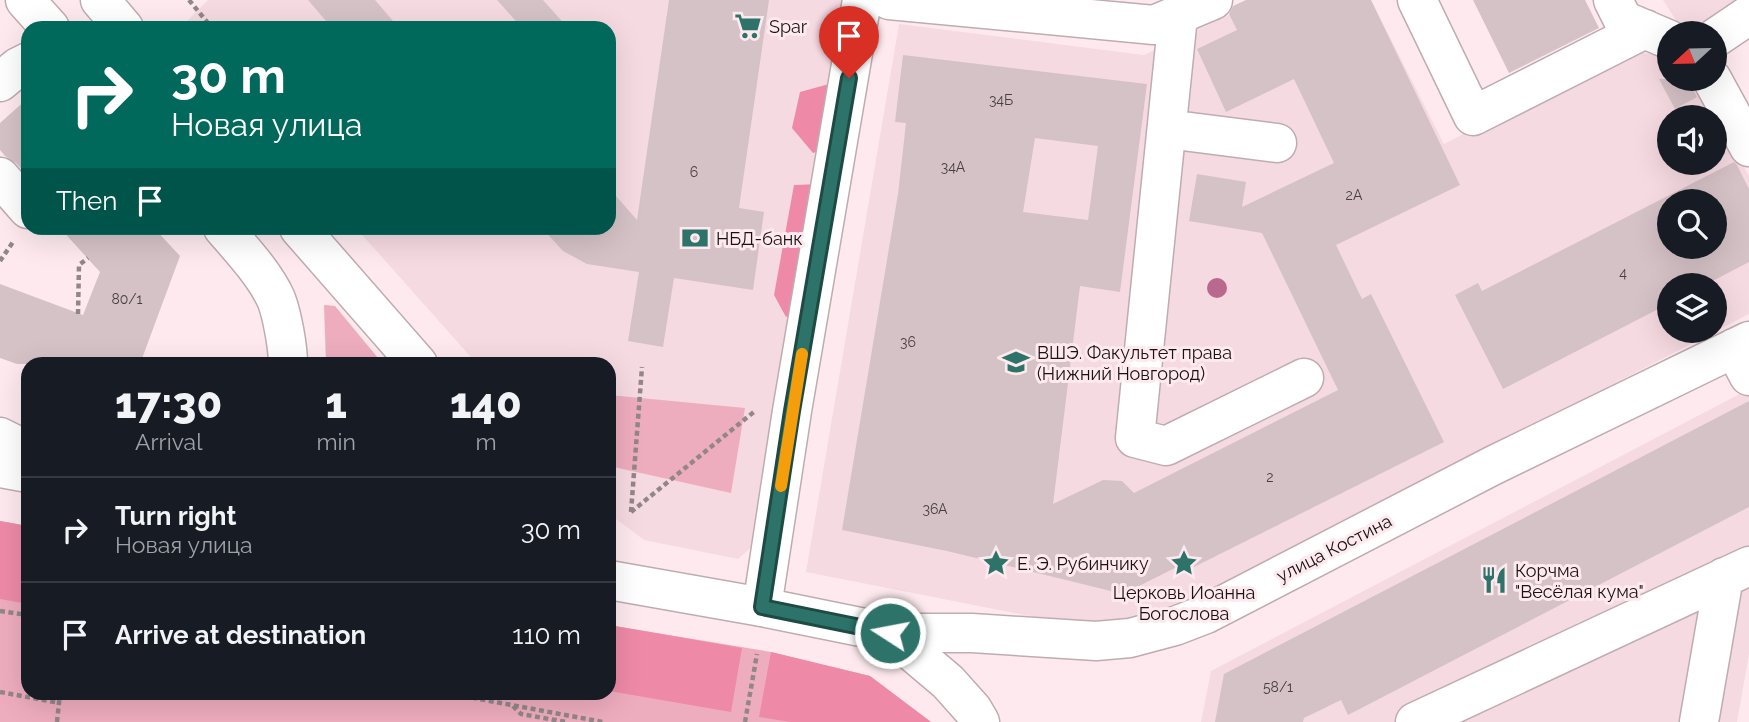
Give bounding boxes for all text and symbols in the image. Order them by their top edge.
pin [819,6,879,78]
supermarket icon: Spar [733,11,763,41]
place label: Spar [769,16,808,37]
icon: arrive [830,17,868,55]
north arrow [1657,21,1727,91]
map controls [1657,21,1727,343]
text: 30 m [171,47,286,104]
icon: right [56,49,147,140]
house number: 34Б [989,92,1013,108]
button: sound [1657,105,1727,175]
text: Новая улица [171,106,362,143]
house number: 34А [941,159,966,175]
house number: 6 [690,164,698,180]
icon: arrive [131,182,169,220]
text: Then [56,186,117,216]
house number: 2А [1346,187,1363,203]
button: search [1657,189,1727,259]
bank icon: НБД-банк [680,223,710,253]
place label: НБД-банк [716,228,803,249]
house number: 4 [1619,265,1627,281]
button: layers [1657,273,1727,343]
house number: 80/1 [112,291,142,307]
house number: 36 [900,334,916,350]
place label: ВШЭ. Факультет права (Нижний Новгород) [1037,342,1232,384]
school or university icon: ВШЭ. Факультет права (Нижний Новгород) [1001,347,1031,377]
text: 17:30 [115,379,222,428]
text: 1 [325,379,347,428]
text: 140 [450,379,522,428]
text: Arrival [135,428,202,455]
text: min [316,428,356,455]
text: m [475,428,497,455]
house number: 2 [1266,469,1274,485]
text: Turn right [115,501,236,531]
house number: 36А [922,501,948,517]
street label: улица Костина [1273,510,1395,586]
icon: right [56,511,94,549]
text: 30 m [521,515,581,545]
text: Новая улица [115,531,253,558]
place icon: Е. Э. Рубинчику [981,548,1011,578]
place icon: Церковь Иоанна Богослова [1169,548,1199,578]
place label: Е. Э. Рубинчику [1017,553,1149,574]
place label: Корчма "Весёлая кума" [1515,560,1644,602]
restaurant icon: Корчма "Весёлая кума" [1479,565,1509,595]
place label: Церковь Иоанна Богослова [1113,582,1255,624]
position arrow [853,596,927,670]
icon: arrive [56,616,94,654]
text: Arrive at destination [115,620,366,650]
text: 110 m [512,620,581,650]
house number: 58/1 [1263,679,1293,695]

